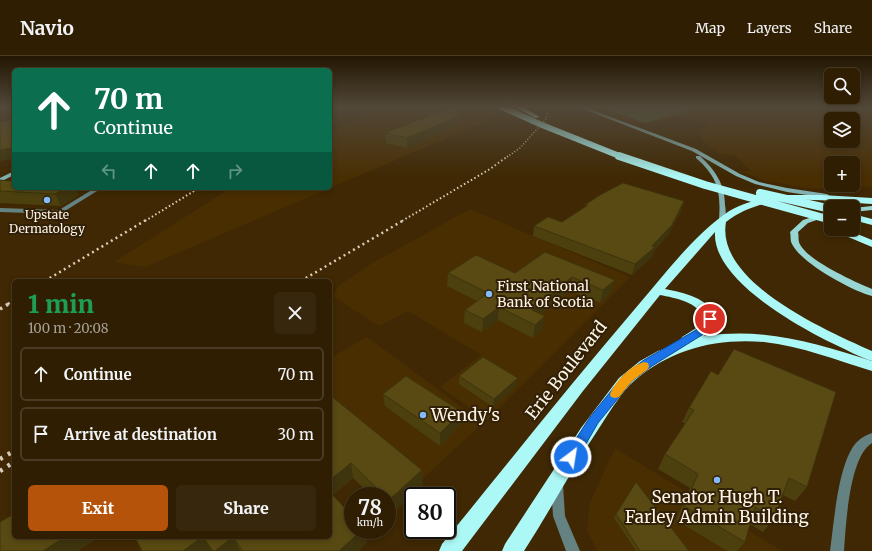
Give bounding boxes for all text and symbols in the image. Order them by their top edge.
text: Navio [20,16,74,40]
text: Map [695,19,725,37]
text: Layers [747,19,792,37]
text: Share [814,19,852,37]
map controls [824,68,860,236]
button: search [824,68,860,104]
text: 70 m [94,81,163,117]
icon: ahead [28,84,80,136]
button: layers [824,112,860,148]
text: Continue [94,116,173,139]
button: + [824,156,860,192]
icon: left [98,160,120,182]
icon: ahead [140,160,162,182]
icon: ahead [182,160,204,182]
icon: right [224,160,246,182]
marker: Upstate Dermatology [42,195,52,205]
button: − [824,200,860,236]
place label: Upstate Dermatology [9,207,85,236]
place label: First National Bank of Scotia [497,277,594,311]
text: 1 min [28,289,94,320]
marker: First National Bank of Scotia [484,289,494,299]
button: close [274,292,316,334]
pin [693,302,727,336]
icon: arrive [699,308,721,330]
street label: Erie Boulevard [521,316,611,424]
text: 100 m · 20:08 [28,320,108,337]
icon: ahead [30,363,52,385]
text: Continue [64,365,132,384]
text: 70 m [278,365,314,384]
place label: Wendy's [430,404,500,426]
marker: Wendy's [418,410,428,420]
icon: arrive [30,423,52,445]
text: Arrive at destination [64,425,217,444]
text: 30 m [277,425,314,444]
position arrow [550,436,592,478]
marker: Senator Hugh T. Farley Admin Building [712,475,722,485]
button: Exit [28,485,168,531]
button: Share [176,485,316,531]
place label: Senator Hugh T. Farley Admin Building [625,486,810,528]
speed limit sign: 80 [404,487,456,539]
text: 78 [358,495,382,520]
text: km/h [357,516,383,529]

